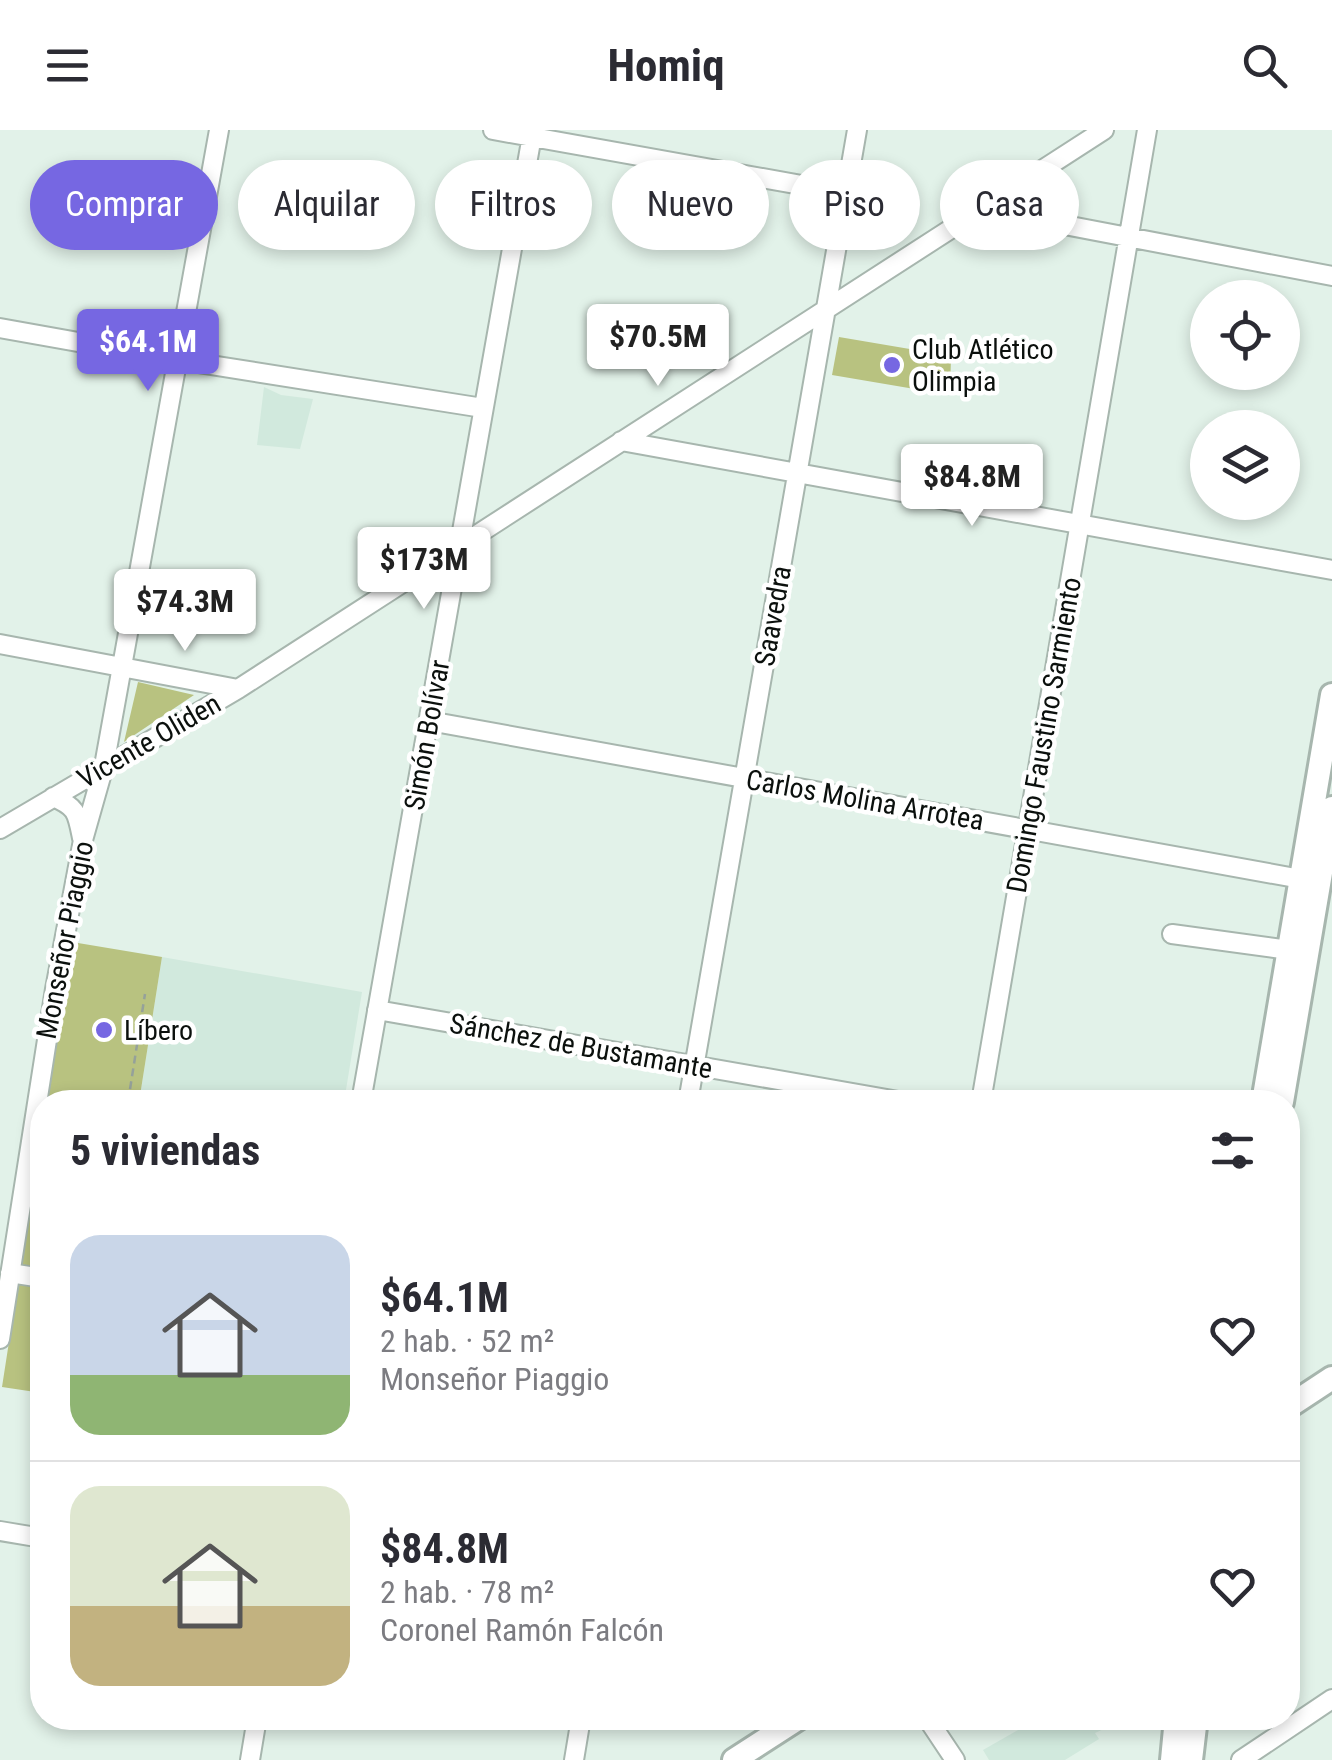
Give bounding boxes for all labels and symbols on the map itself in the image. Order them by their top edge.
pin: $70.5M [577,304,739,389]
pin: $64.1M [67,309,229,394]
place label: Club Atlético Olimpia [912,333,1054,398]
marker: Club Atlético Olimpia [881,354,903,376]
pin: $84.8M [891,444,1053,529]
pin: $173M [354,527,494,612]
street label: Saavedra [748,563,798,669]
pin: $74.3M [104,569,266,654]
street label: Domingo Faustino Sarmiento [1000,575,1088,895]
street label: Simón Bolívar [398,657,456,813]
street label: Vicente Oliden [72,687,226,795]
street label: Carlos Molina Arrotea [744,763,986,837]
street label: Monseñor Piaggio [30,838,100,1042]
street label: Sánchez de Bustamante [447,1007,715,1085]
place label: Líbero [124,1014,193,1047]
marker: Líbero [93,1019,115,1041]

